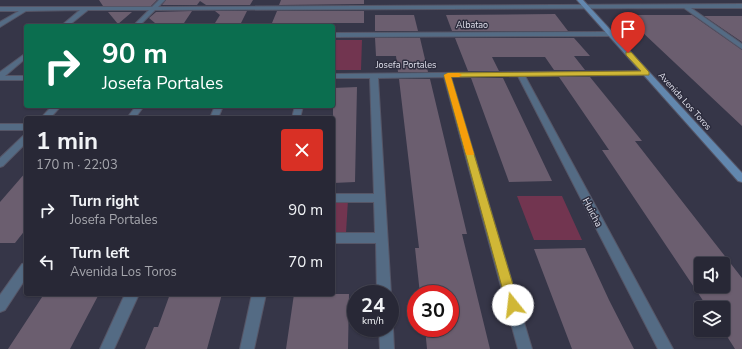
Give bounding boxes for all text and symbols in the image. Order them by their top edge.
pin [611,12,645,53]
icon: arrive [617,18,639,40]
street label: Albatao [456,19,488,31]
text: 90 m [102,35,168,73]
icon: right [36,40,88,92]
street label: Josefa Portales [375,59,436,71]
street label: Avenida Los Toros [656,70,714,132]
text: Josefa Portales [102,71,223,95]
text: 1 min [36,125,98,157]
button: close [281,129,323,171]
text: 170 m · 22:03 [36,156,118,174]
text: Turn right [70,191,139,211]
street label: Huicha [579,195,606,230]
icon: right [36,199,58,221]
text: 90 m [288,200,323,220]
text: Josefa Portales [70,211,158,229]
text: Turn left [70,243,129,263]
icon: left [36,251,58,273]
text: 70 m [288,252,323,272]
map controls [694,257,730,337]
button: sound [694,257,730,293]
text: Avenida Los Toros [70,263,177,281]
position arrow [492,284,534,326]
speed limit sign: 30 [407,285,459,337]
text: 24 [361,292,385,319]
button: layers [694,301,730,337]
text: km/h [362,314,384,328]

